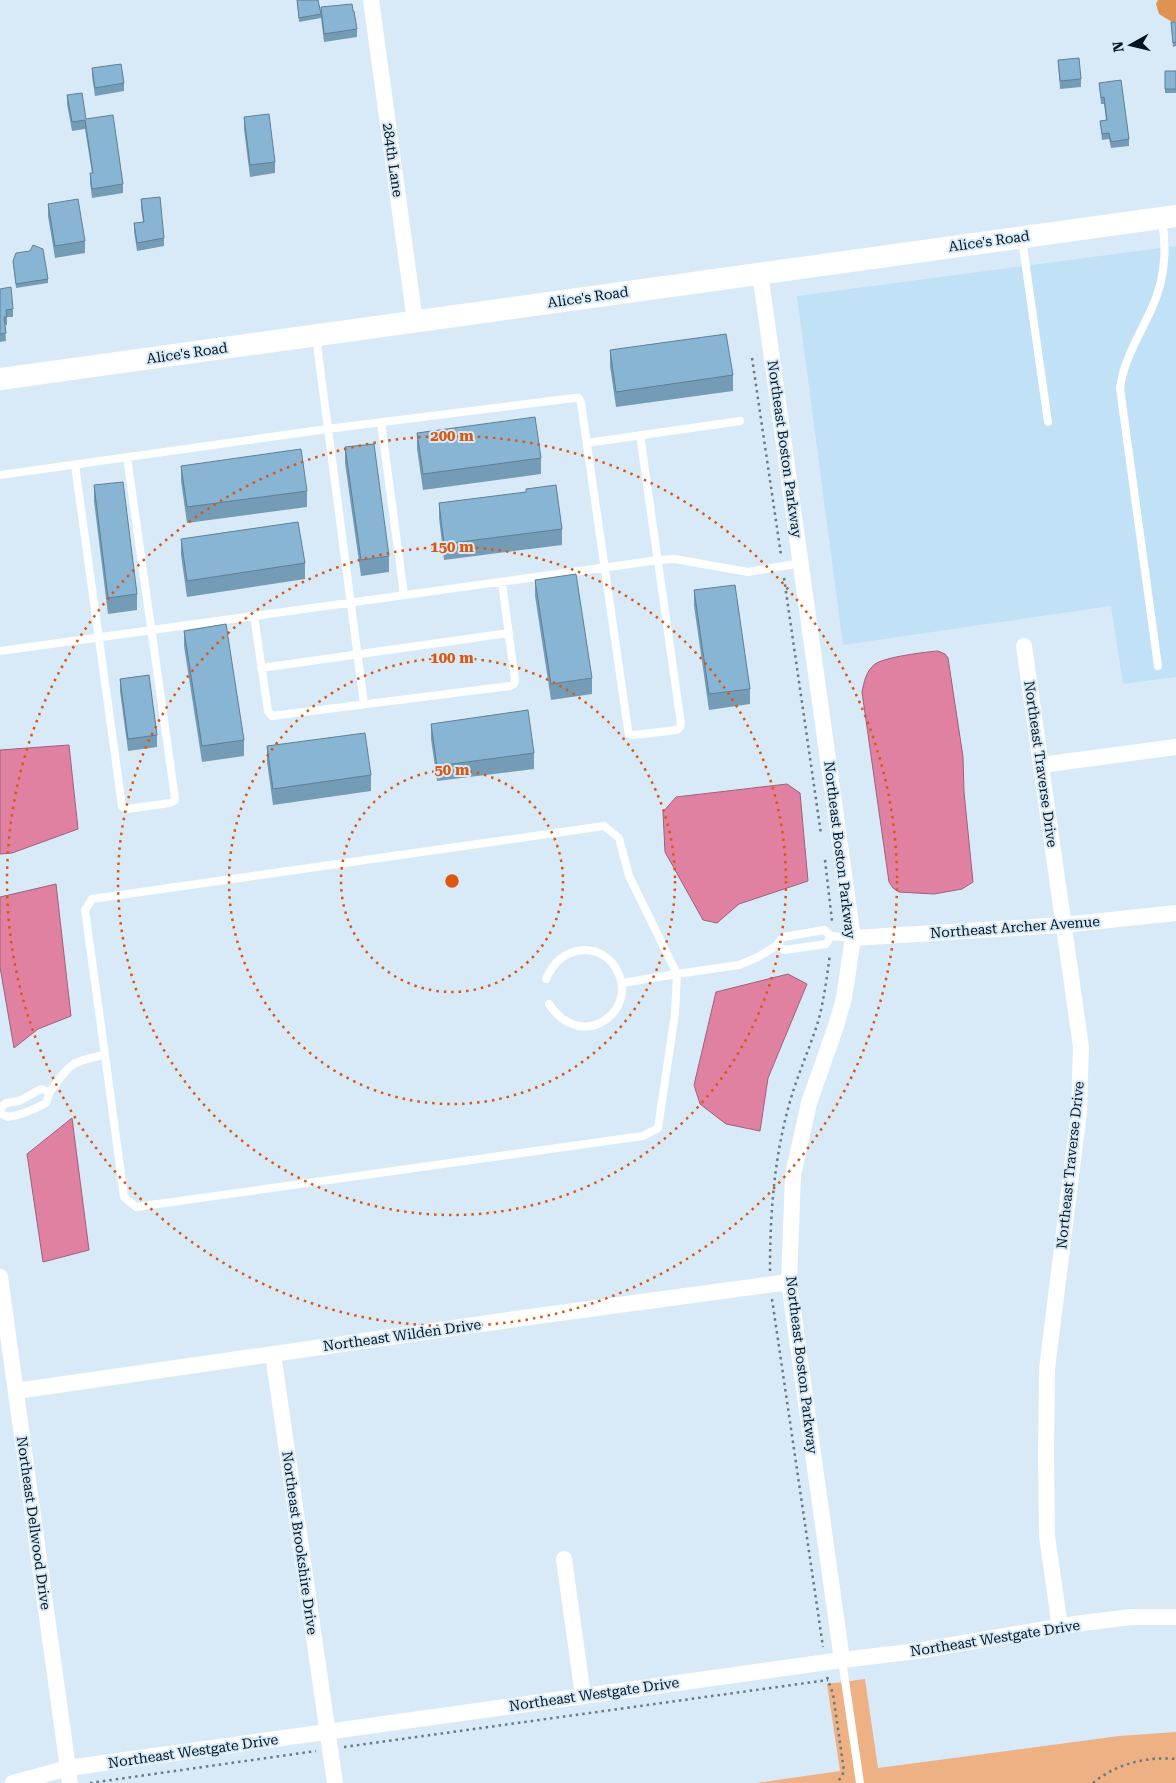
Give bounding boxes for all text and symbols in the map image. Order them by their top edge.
north arrow [1106,20,1156,70]
text: N [1109,40,1127,53]
street label: 284th Lane [380,122,406,198]
street label: Alice's Road [948,227,1030,255]
street label: Alice's Road [547,283,629,311]
street label: Alice's Road [146,339,228,367]
street label: Northeast Boston Parkway [765,359,805,539]
text: 200 m [430,427,474,445]
text: 150 m [430,538,474,556]
text: 100 m [430,649,474,667]
street label: Northeast Traverse Drive [1021,680,1061,849]
street label: Northeast Boston Parkway [821,760,859,941]
text: 50 m [434,761,470,779]
centre of rings [443,872,461,890]
street label: Northeast Archer Avenue [930,913,1101,941]
street label: Northeast Traverse Drive [1053,1080,1087,1249]
street label: Northeast Boston Parkway [783,1275,821,1456]
street label: Northeast Wilden Drive [322,1316,482,1354]
street label: Northeast Dellwood Drive [14,1435,54,1611]
street label: Northeast Brookshire Drive [279,1450,321,1636]
street label: Northeast Westgate Drive [909,1617,1081,1659]
street label: Northeast Westgate Drive [508,1674,680,1714]
street label: Northeast Westgate Drive [107,1731,279,1771]

